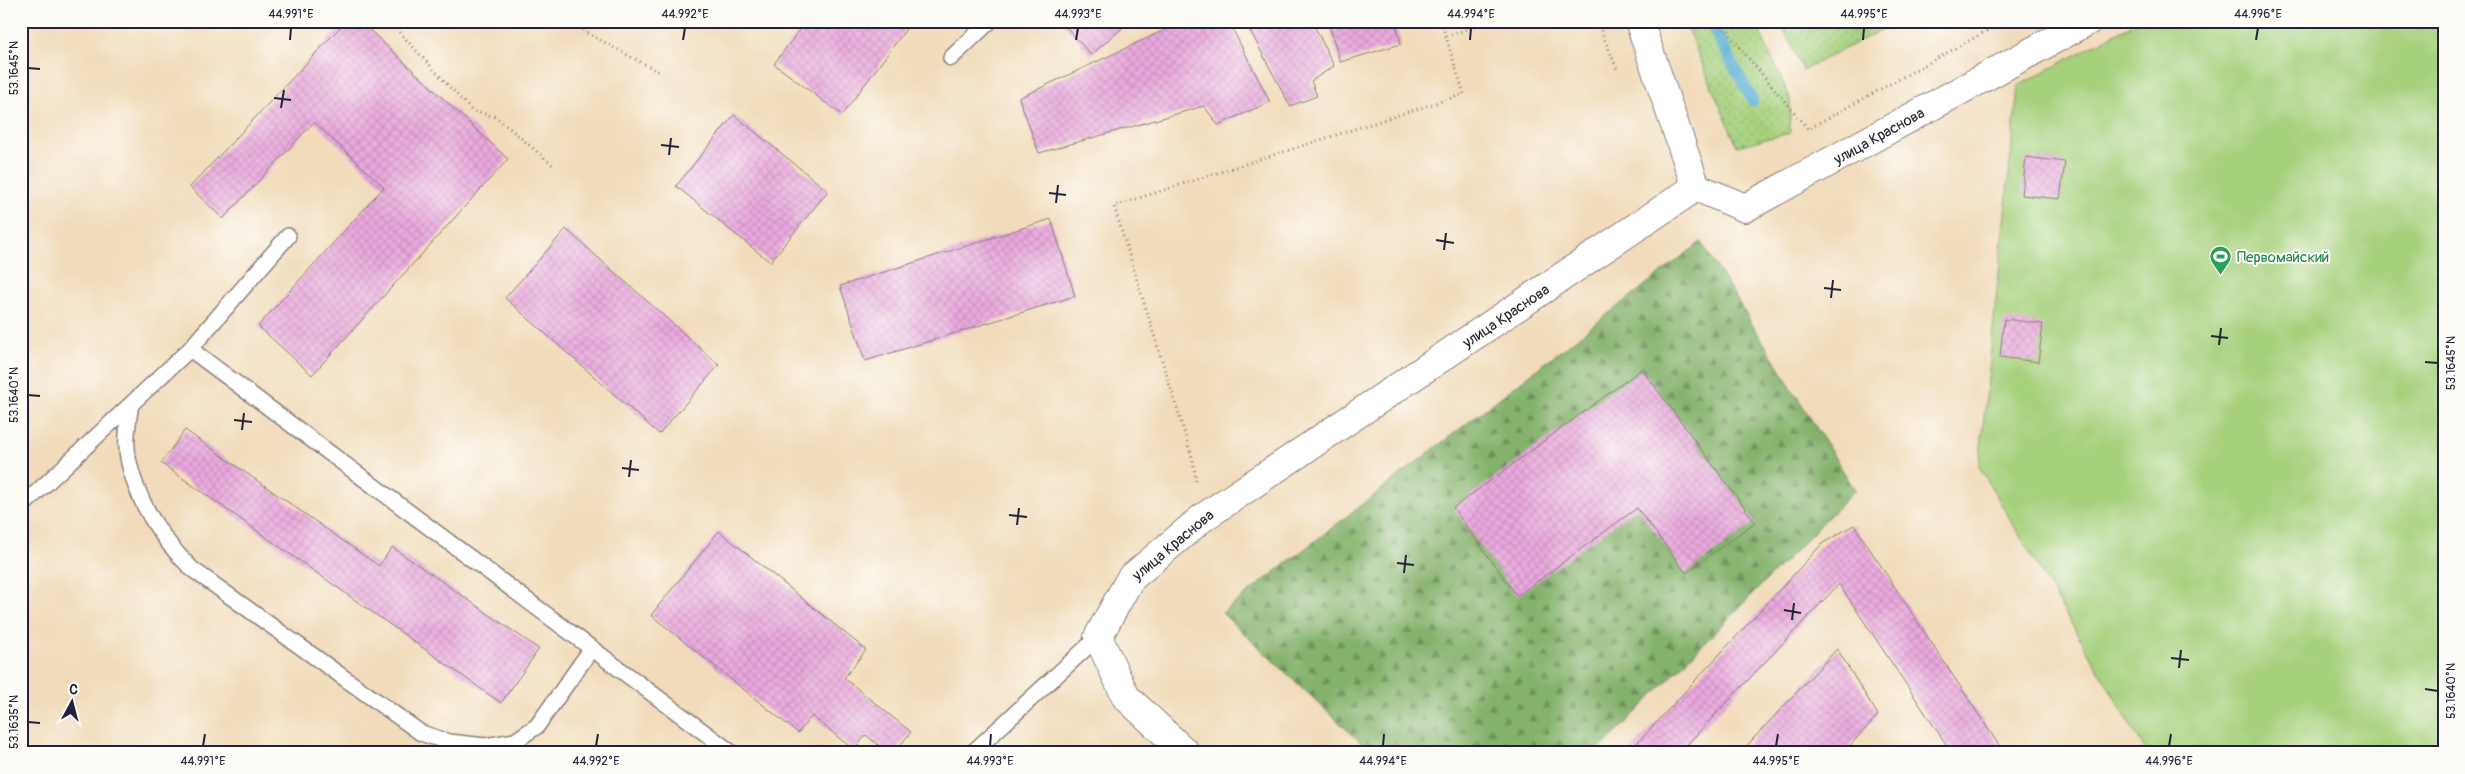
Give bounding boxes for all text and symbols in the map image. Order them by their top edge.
text: 44.991°E [268,7,314,22]
text: 44.992°E [661,7,709,22]
text: 44.993°E [1054,7,1102,22]
text: 44.994°E [1447,7,1495,22]
text: 44.995°E [1841,7,1887,22]
text: 44.996°E [2234,7,2282,22]
text: 53.1645°N [7,41,22,95]
street label: улица Краснова [1830,104,1928,170]
sports icon: Первомайский [2209,245,2233,276]
place label: Первомайский [2237,248,2329,267]
street label: улица Краснова [1458,280,1553,353]
text: 53.1645°N [2444,336,2459,390]
text: 53.1640°N [7,367,22,423]
street label: улица Краснова [1128,506,1218,586]
text: 53.1640°N [2444,663,2459,719]
north arrow [48,676,98,726]
text: С [68,681,79,699]
text: 53.1635°N [7,695,22,749]
text: 44.991°E [180,754,226,769]
text: 44.992°E [572,754,620,769]
text: 44.993°E [966,754,1014,769]
text: 44.994°E [1359,754,1407,769]
text: 44.995°E [1753,754,1799,769]
text: 44.996°E [2145,754,2193,769]

